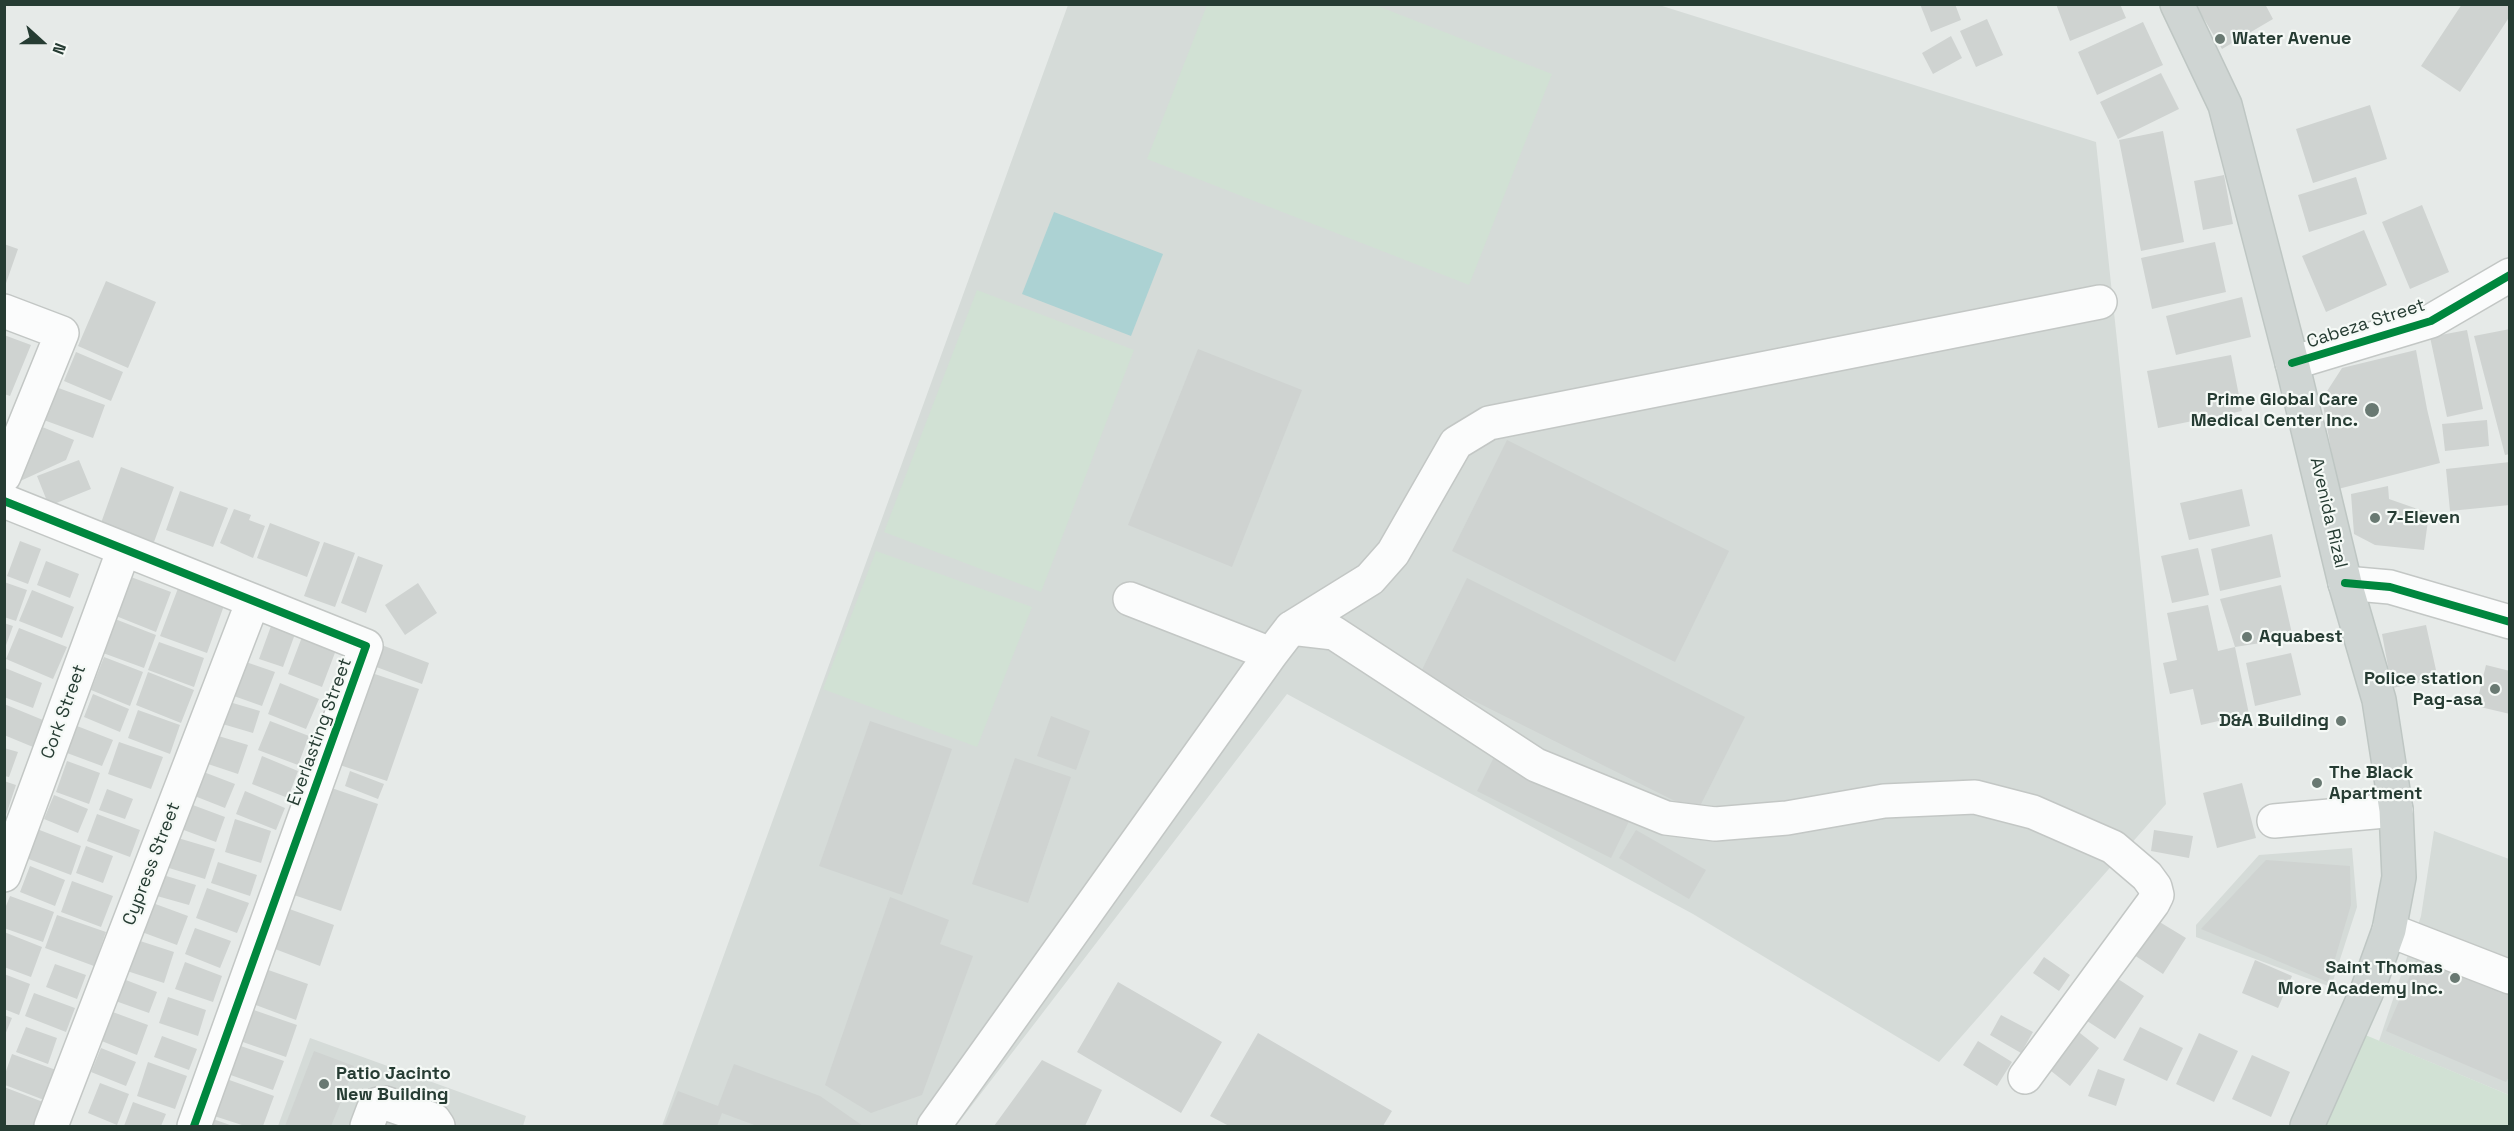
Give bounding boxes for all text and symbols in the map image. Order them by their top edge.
north arrow [12,12,72,72]
place label: Water Avenue [2232,28,2351,50]
marker: Water Avenue [2213,32,2227,46]
text: N [48,40,71,57]
street label: Cabeza Street [2304,295,2428,353]
place label: Prime Global Care Medical Center Inc. [2191,389,2358,432]
marker: Prime Global Care Medical Center Inc. [2363,401,2381,419]
street label: Avenida Rizal [2305,456,2351,570]
place label: 7-Eleven [2387,507,2460,529]
marker: 7-Eleven [2368,511,2382,525]
place label: Aquabest [2259,626,2343,648]
marker: Aquabest [2240,630,2254,644]
street label: Everlasting Street [283,655,357,809]
street label: Cork Street [37,662,91,762]
place label: Police station Pag-asa [2364,668,2483,710]
marker: Police station Pag-asa [2488,682,2502,696]
place label: D&A Building [2219,710,2329,732]
marker: D&A Building [2334,714,2348,728]
place label: The Black Apartment [2329,762,2422,804]
marker: The Black Apartment [2310,776,2324,790]
street label: Cypress Street [119,799,185,929]
place label: Saint Thomas More Academy Inc. [2278,957,2443,1000]
marker: Saint Thomas More Academy Inc. [2448,971,2462,985]
place label: Patio Jacinto New Building [336,1063,451,1106]
marker: Patio Jacinto New Building [317,1077,331,1091]

